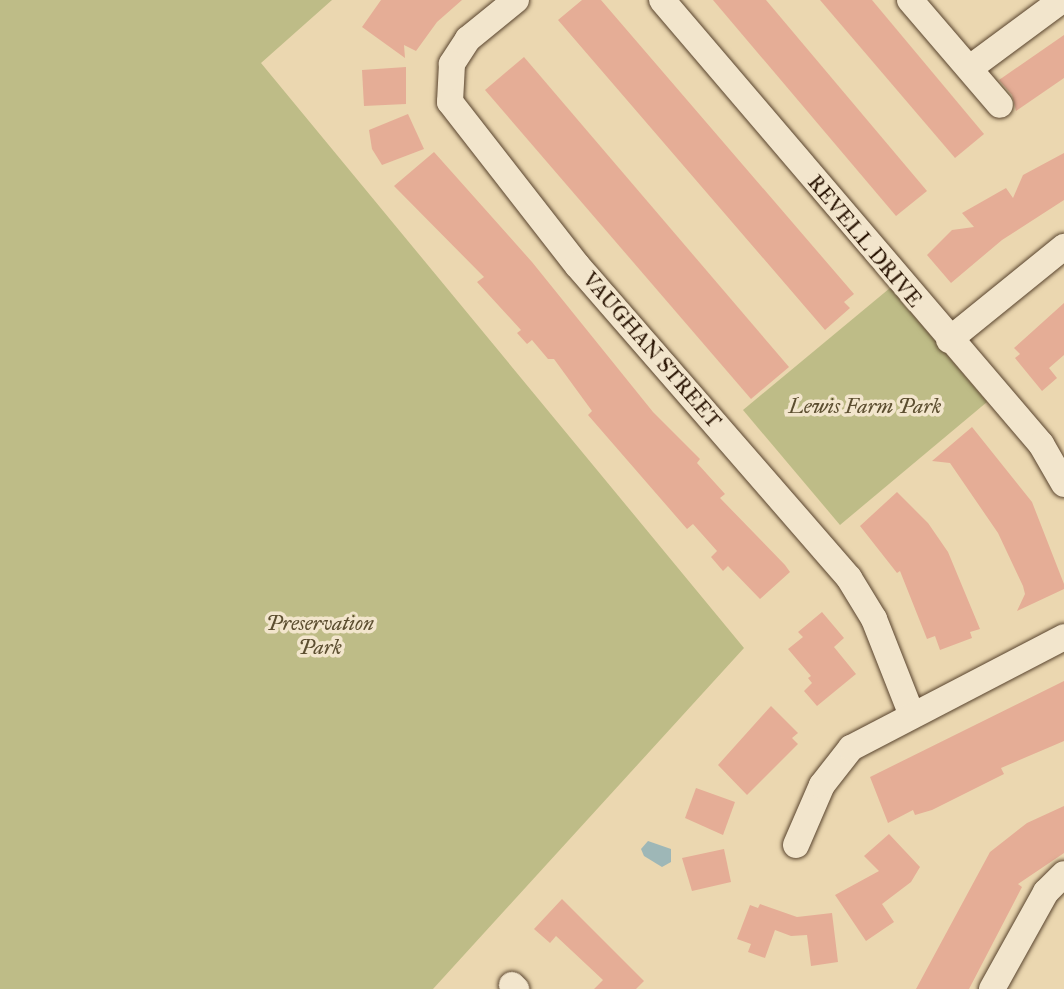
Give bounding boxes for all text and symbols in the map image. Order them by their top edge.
street label: REVELL DRIVE [802,170,928,312]
street label: VAUGHAN STREET [577,267,727,433]
park label: Lewis Farm Park [789,393,941,419]
park label: Preservation Park [266,610,374,660]

